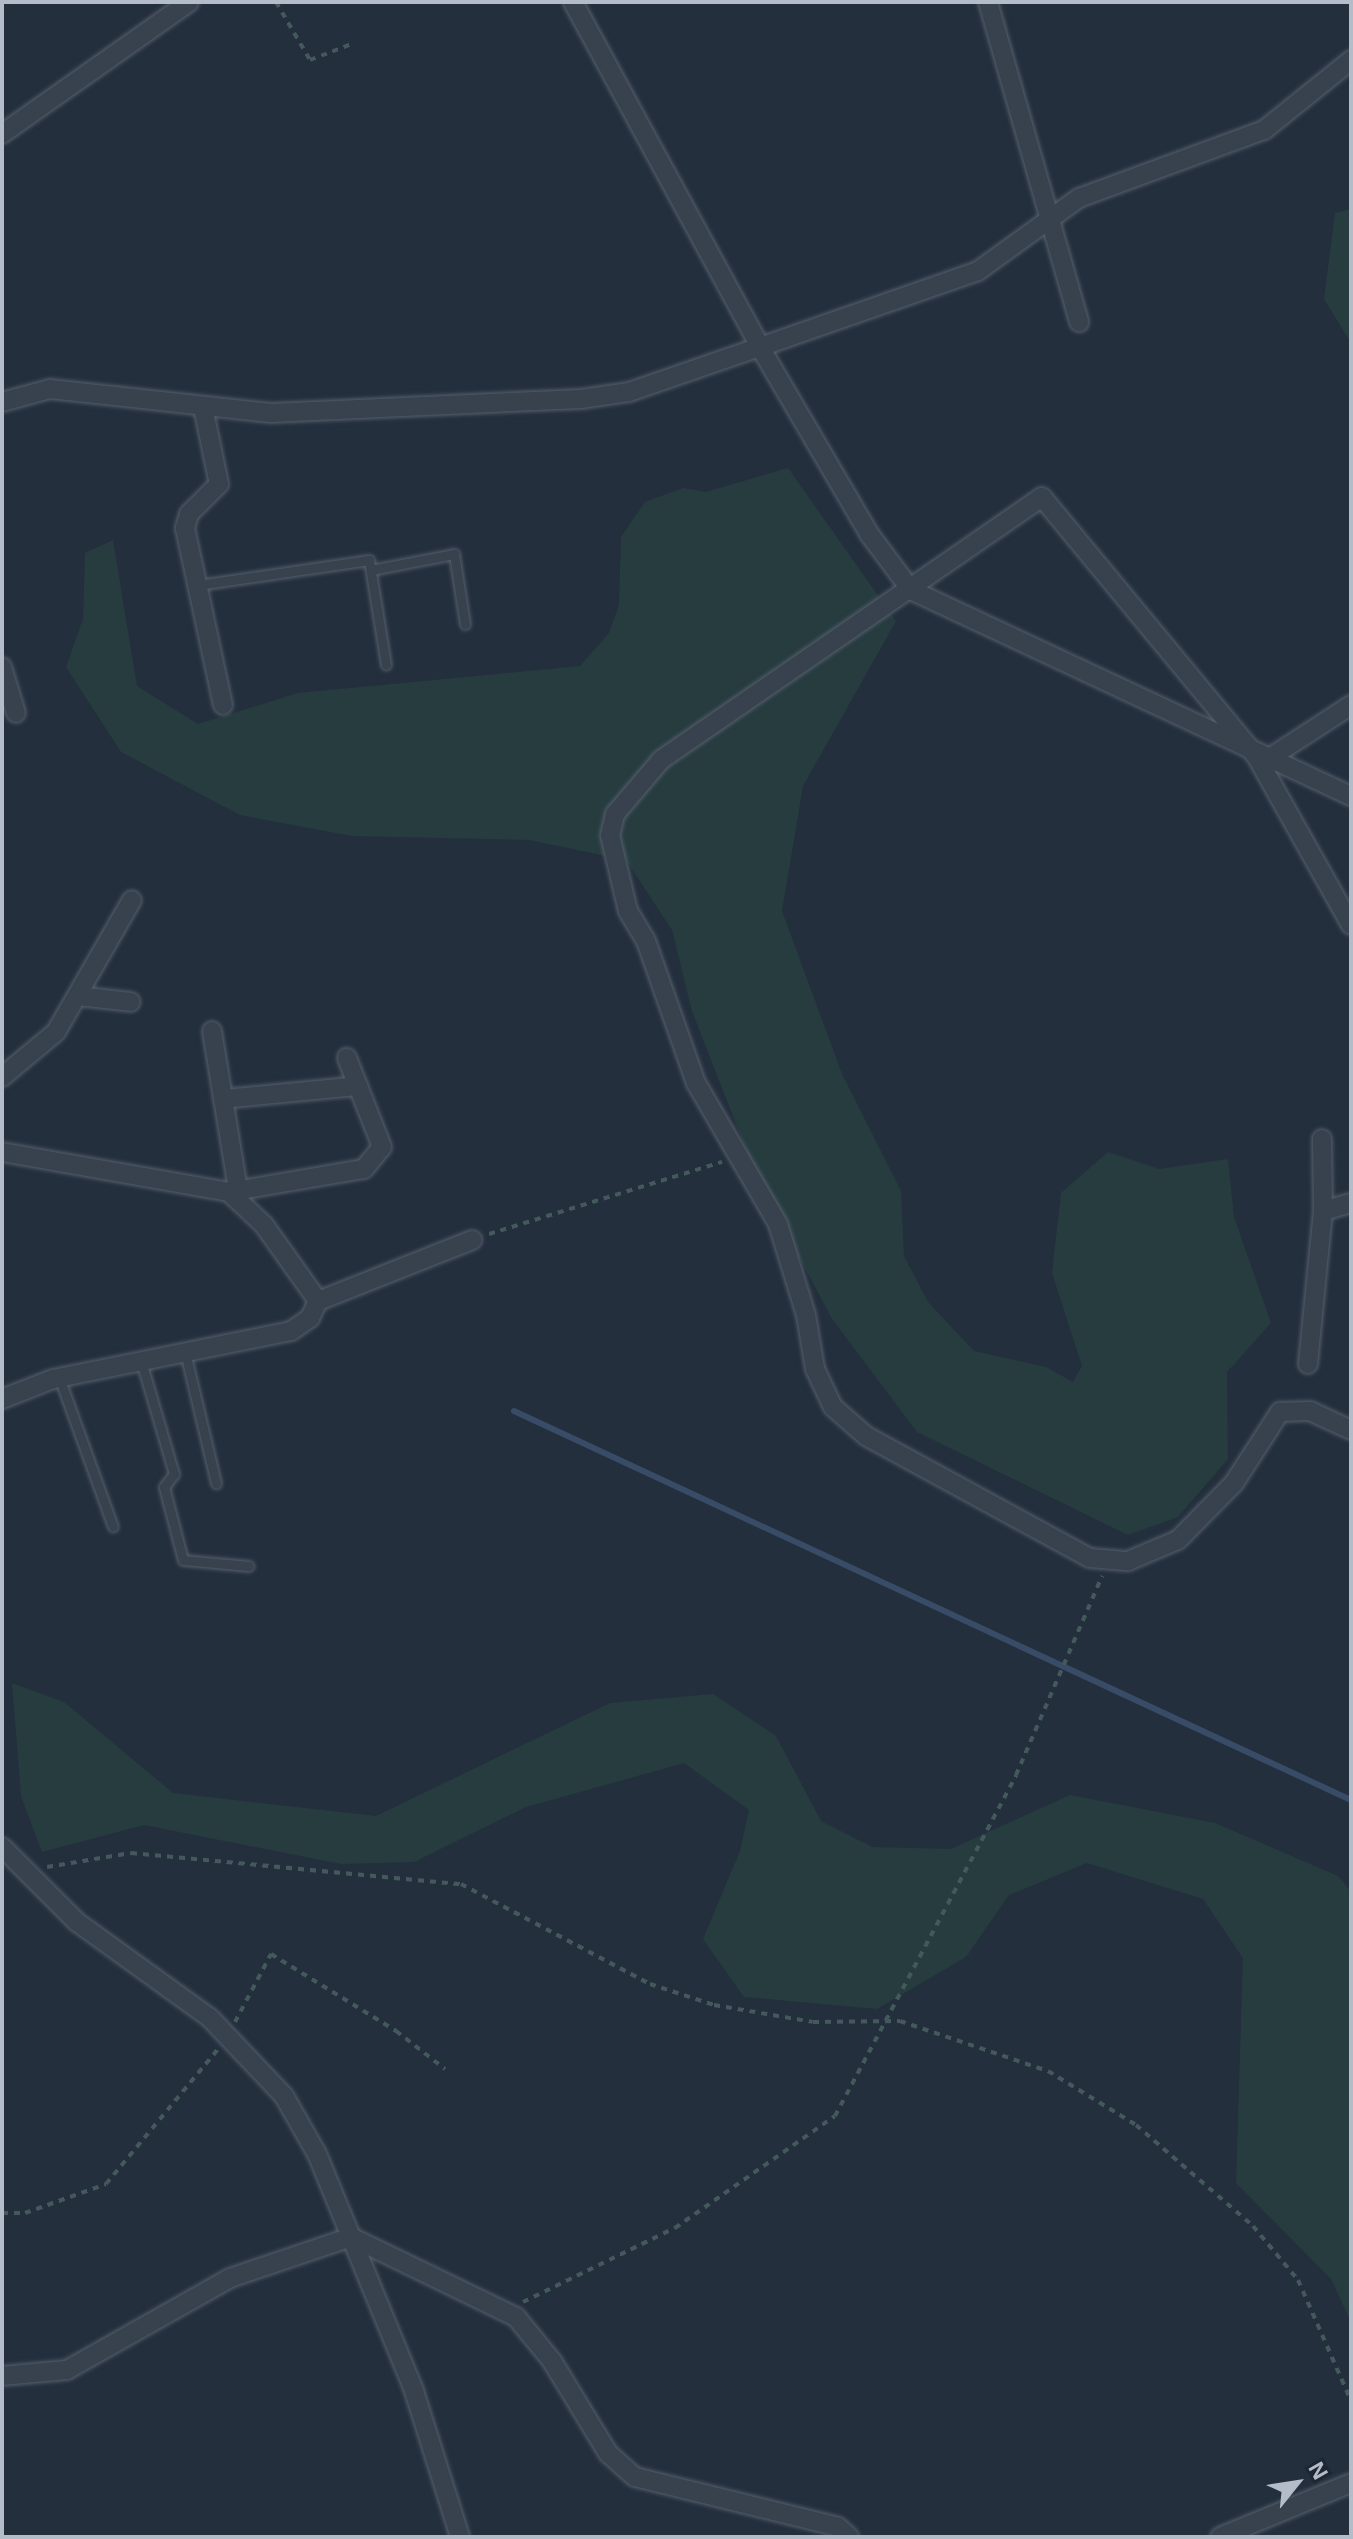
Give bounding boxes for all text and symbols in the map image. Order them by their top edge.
north arrow [1257,2443,1337,2523]
text: N [1303,2458,1333,2484]

